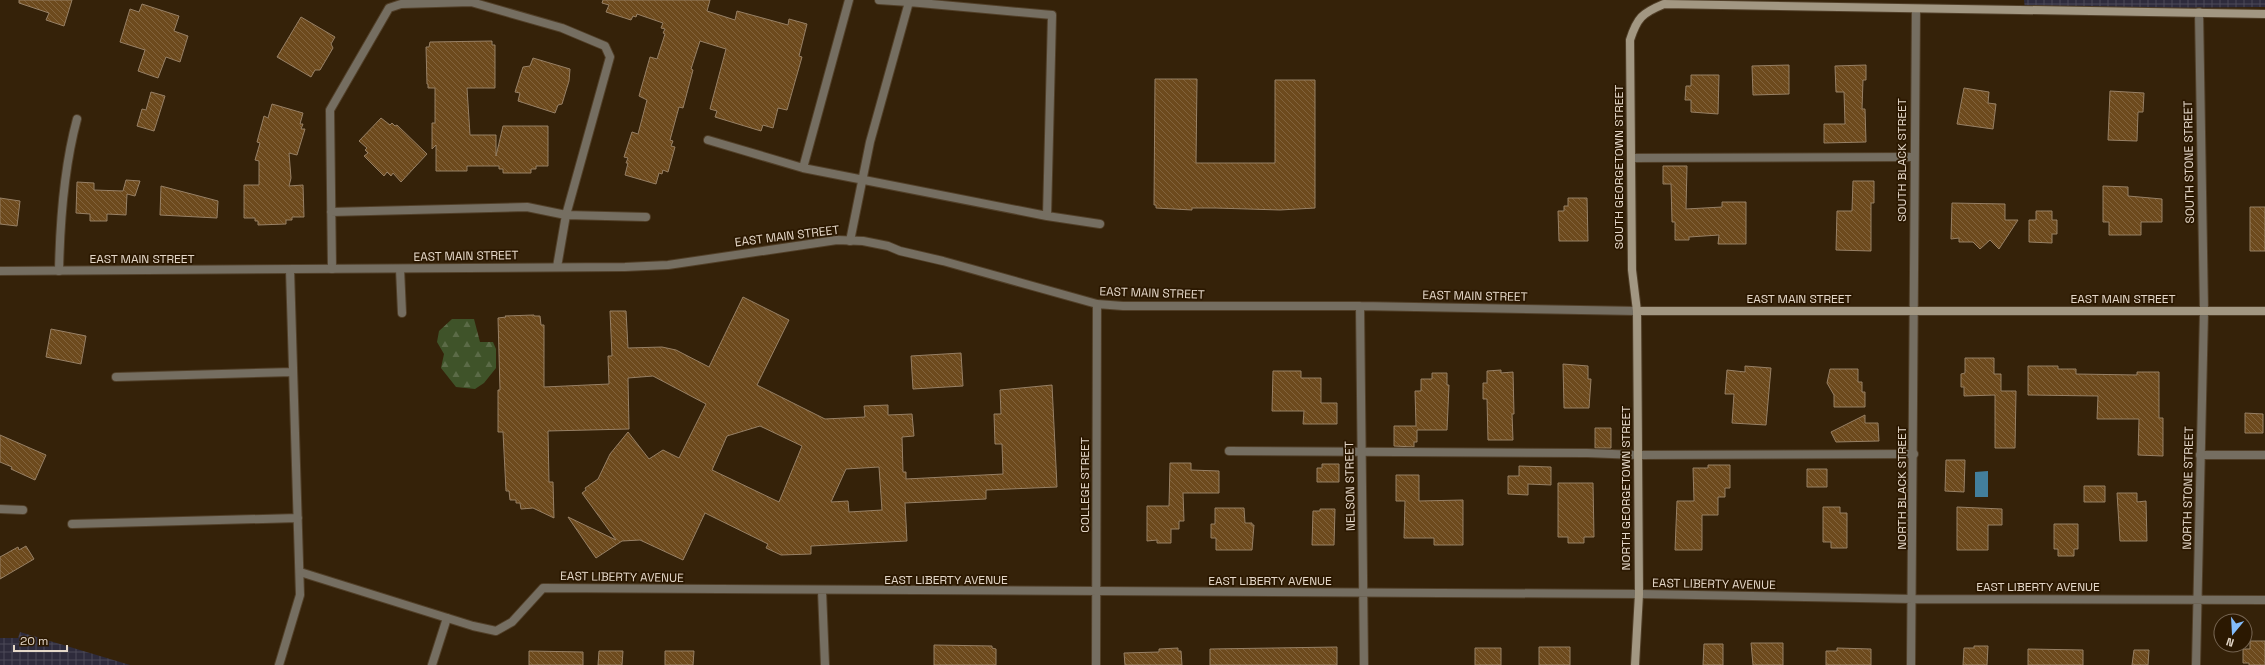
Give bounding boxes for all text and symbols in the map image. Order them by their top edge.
street label: SOUTH GEORGETOWN STREET [1611,85,1627,249]
street label: SOUTH BLACK STREET [1894,98,1910,222]
street label: SOUTH STONE STREET [2180,100,2198,224]
street label: EAST MAIN STREET [734,222,840,250]
street label: EAST MAIN STREET [413,247,519,265]
street label: EAST MAIN STREET [89,251,195,267]
street label: EAST MAIN STREET [1099,283,1205,303]
street label: EAST MAIN STREET [1422,287,1528,305]
street label: EAST MAIN STREET [1746,291,1852,307]
street label: EAST MAIN STREET [2070,291,2176,307]
street label: NORTH GEORGETOWN STREET [1618,406,1634,570]
street label: NORTH BLACK STREET [1894,426,1910,550]
street label: NORTH STONE STREET [2179,426,2197,550]
street label: COLLEGE STREET [1077,437,1093,533]
street label: NELSON STREET [1341,441,1359,531]
street label: EAST LIBERTY AVENUE [560,568,684,586]
street label: EAST LIBERTY AVENUE [884,572,1008,588]
street label: EAST LIBERTY AVENUE [1208,573,1332,589]
street label: EAST LIBERTY AVENUE [1652,575,1776,593]
street label: EAST LIBERTY AVENUE [1976,579,2100,595]
north arrow [2213,613,2253,653]
scale bar [14,627,67,653]
text: 20 m [20,633,48,649]
text: N [2224,635,2236,650]

